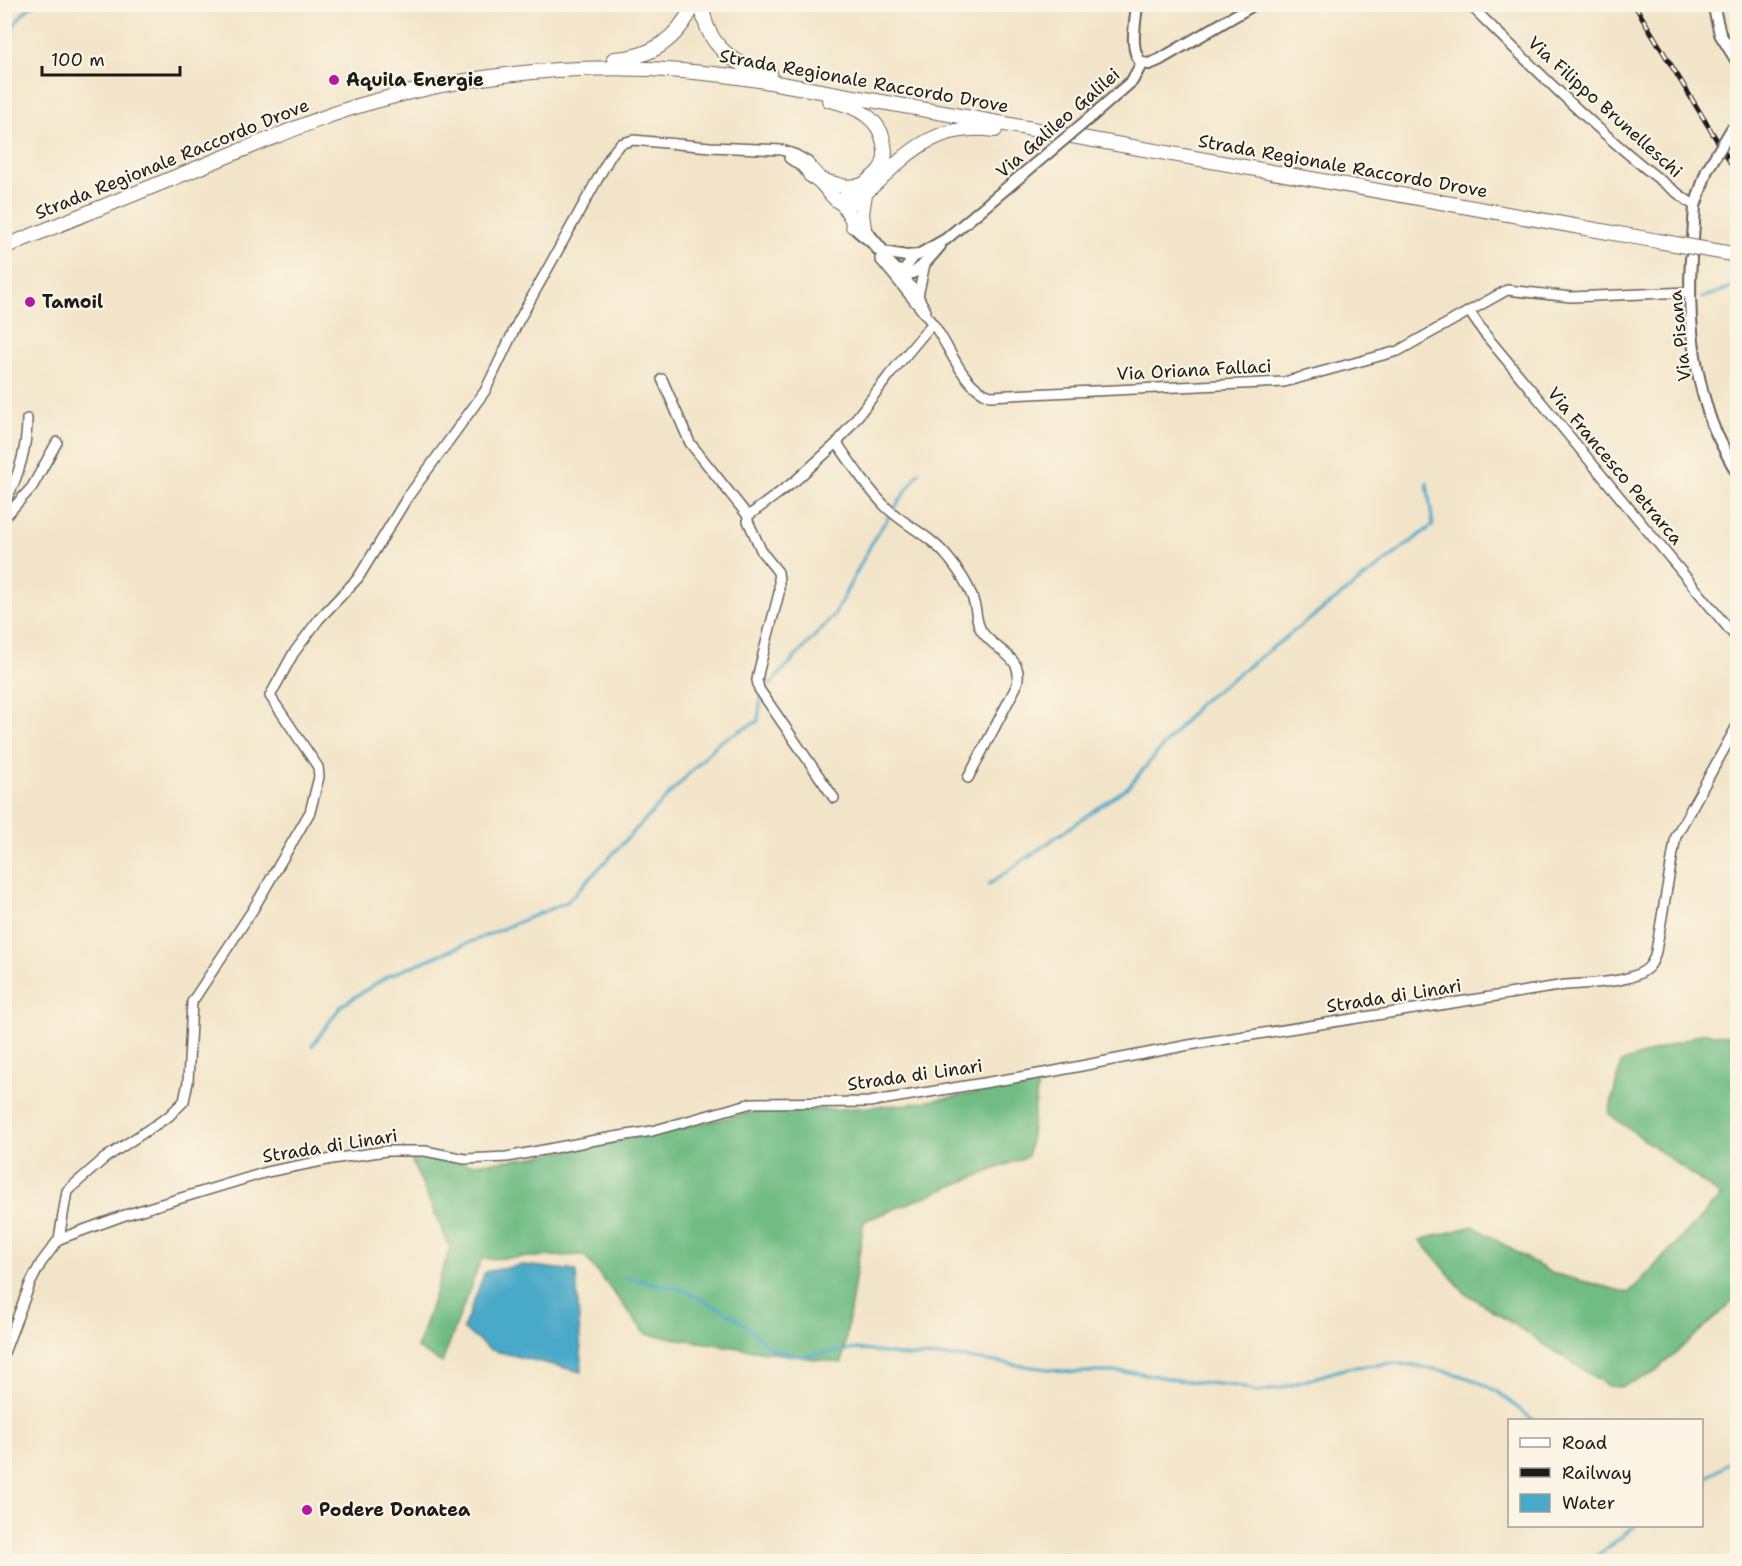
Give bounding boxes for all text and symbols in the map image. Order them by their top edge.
street label: Via Filippo Brunelleschi [1522,31,1688,183]
scale bar [42,39,180,77]
street label: Strada Regionale Raccordo Drove [717,44,1011,118]
text: 100 m [51,48,105,72]
street label: Via Galileo Galilei [991,62,1125,184]
place label: Aquila Energie [346,68,484,92]
marker: Aquila Energie [327,73,341,87]
street label: Strada Regionale Raccordo Drove [31,93,313,225]
street label: Strada Regionale Raccordo Drove [1196,129,1490,203]
street label: Via Pisana [1663,289,1697,383]
place label: Tamoil [42,290,103,314]
marker: Tamoil [23,295,37,309]
street label: Via Oriana Fallaci [1116,354,1272,386]
street label: Via Francesco Petrarca [1542,382,1688,550]
street label: Strada di Linari [1325,973,1463,1019]
street label: Strada di Linari [846,1054,984,1096]
street label: Strada di Linari [261,1123,399,1169]
legend [1508,1419,1703,1527]
text: Road [1562,1431,1607,1455]
text: Railway [1562,1461,1632,1485]
text: Water [1562,1491,1615,1515]
place label: Podere Donatea [319,1498,471,1522]
marker: Podere Donatea [300,1503,314,1517]

